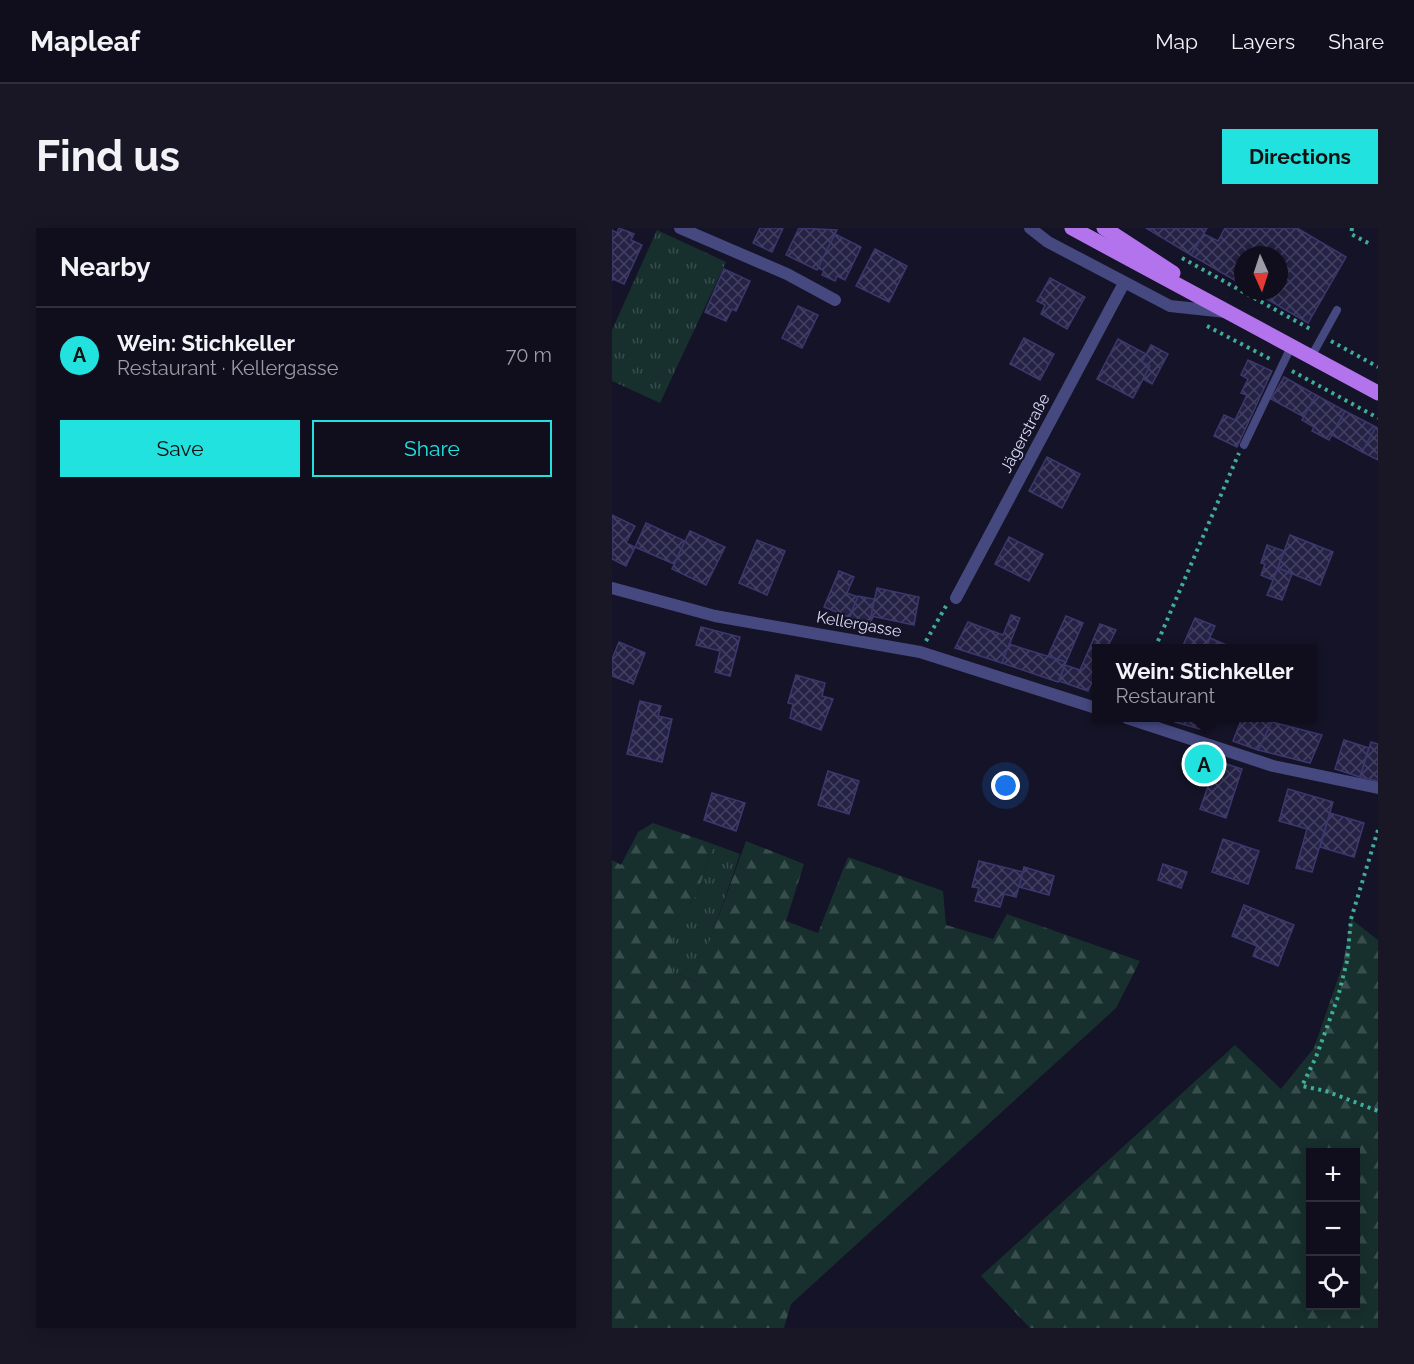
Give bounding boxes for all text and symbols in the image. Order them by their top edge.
text: Mapleaf [30,25,140,58]
text: Map [1155,29,1198,54]
text: Layers [1231,29,1295,54]
text: Share [1328,29,1384,54]
button: Directions [1222,129,1378,184]
text: Find us [36,132,180,181]
north arrow [1234,246,1288,300]
text: Nearby [60,252,150,282]
text: Wein: Stichkeller [117,330,295,356]
text: A [73,343,86,367]
text: 70 m [506,343,552,367]
text: Restaurant · Kellergasse [117,356,338,380]
street label: Jägerstraße [996,390,1054,476]
button: Save [60,420,300,477]
button: Share [312,420,552,477]
street label: Kellergasse [815,607,903,641]
popup [1092,644,1317,722]
text: Wein: Stichkeller [1116,658,1293,684]
text: Restaurant [1116,684,1215,708]
pin: A [1184,742,1224,786]
your location [991,771,1020,800]
map controls [1306,1148,1360,1310]
button: + [1306,1148,1360,1202]
button: − [1306,1202,1360,1256]
button: locate [1306,1256,1360,1310]

